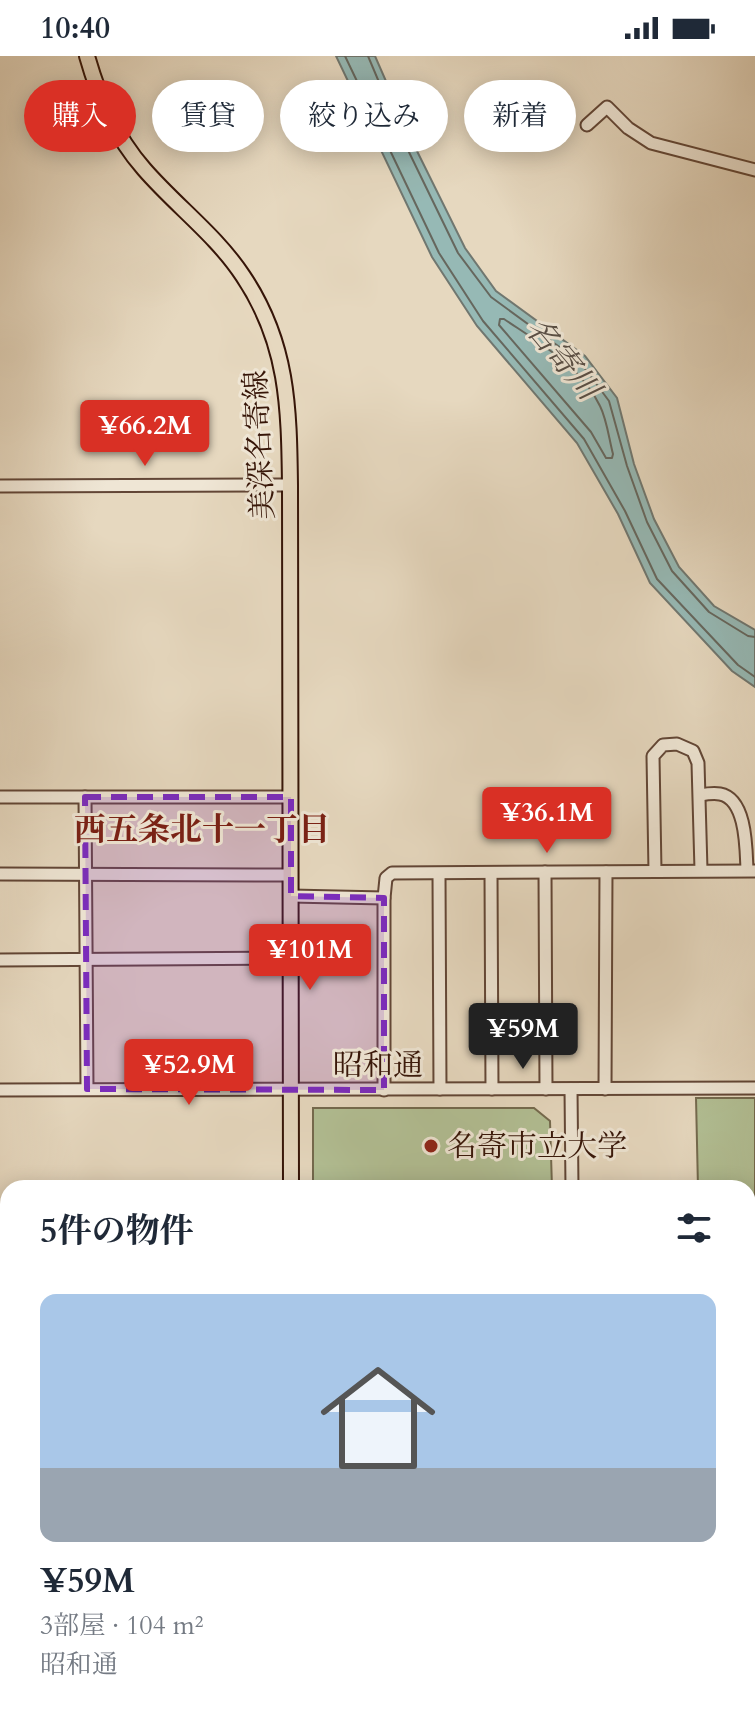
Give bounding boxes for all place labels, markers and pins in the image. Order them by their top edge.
pin: ¥66.2M [80,400,210,468]
pin: ¥36.1M [482,787,612,855]
pin: ¥101M [254,924,366,992]
pin: ¥59M [476,1003,570,1071]
pin: ¥52.9M [124,1039,254,1107]
place label: 名寄市立大学 [447,1126,627,1167]
marker: 名寄市立大学 [422,1137,440,1155]

